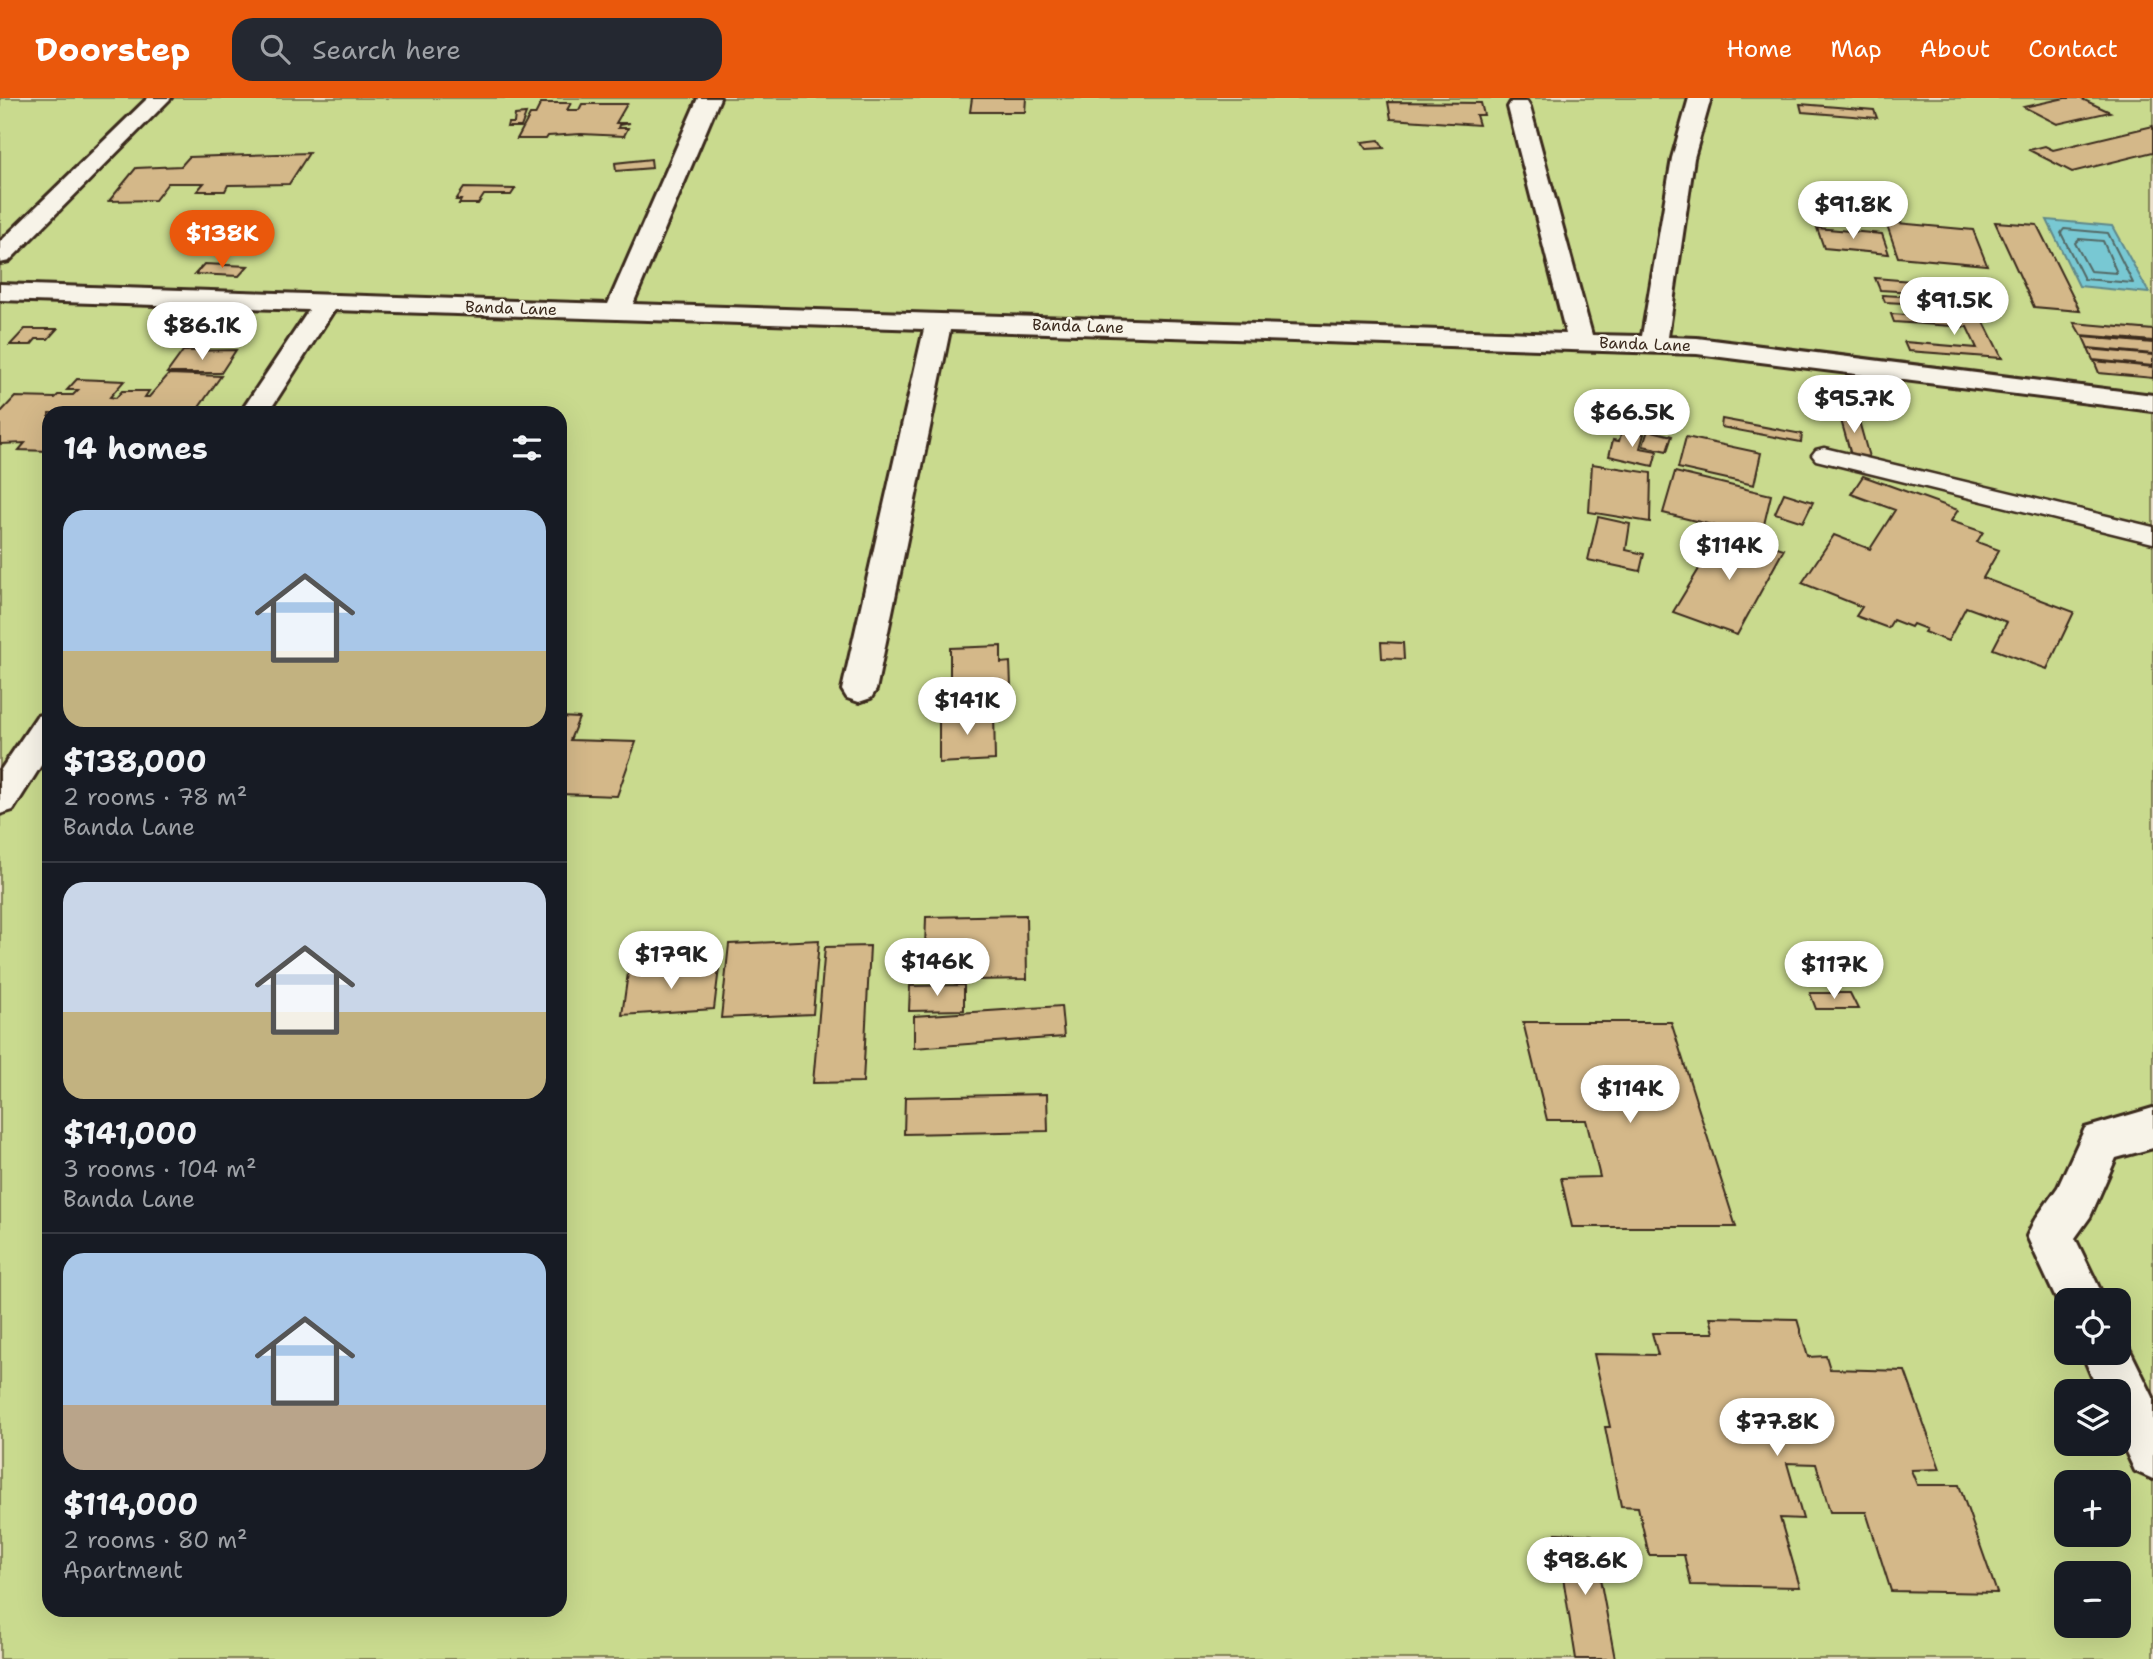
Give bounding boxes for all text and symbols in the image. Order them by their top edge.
search box [232,18,722,81]
text: Doorstep [35,27,190,72]
icon: search [256,30,294,68]
text: Search here [312,32,461,67]
text: Home [1726,33,1792,65]
text: Map [1830,33,1882,65]
text: About [1920,33,1990,65]
text: Contact [2028,33,2118,65]
pin: $91.8K [1796,181,1910,241]
text: $91.8K [1814,189,1892,219]
pin: $138K [173,211,271,270]
text: $138K [186,218,258,248]
pin: $91.5K [1897,278,2011,337]
text: $91.5K [1916,285,1992,315]
street label: Banda Lane [465,296,557,320]
pin: $86.1K [145,302,259,362]
text: $86.1K [163,310,241,340]
street label: Banda Lane [1032,314,1124,338]
street label: Banda Lane [1599,332,1691,356]
pin: $95.7K [1797,376,1911,435]
text: $95.7K [1814,383,1894,413]
pin: $66.5K [1575,390,1689,449]
text: $66.5K [1590,397,1674,427]
text: 14 homes [63,428,208,469]
icon: filters [508,429,546,467]
pin: $114K [1680,522,1778,582]
text: $114K [1696,530,1762,560]
icon: home [242,555,368,681]
pin: $141K [918,678,1016,737]
text: $141K [934,685,1000,715]
text: $138,000 [63,741,207,782]
text: 2 rooms · 78 m² [63,782,247,812]
text: Banda Lane [63,812,195,842]
icon: home [242,927,368,1053]
pin: $179K [622,932,720,991]
text: $179K [635,939,707,969]
pin: $146K [888,939,986,998]
pin: $117K [1785,942,1883,1001]
text: $146K [901,946,973,976]
text: $117K [1801,949,1867,979]
pin: $114K [1581,1066,1679,1125]
text: $114K [1597,1073,1663,1103]
text: $141,000 [63,1113,197,1154]
text: 3 rooms · 104 m² [63,1154,256,1184]
text: Banda Lane [63,1184,195,1214]
map controls [2054,1288,2131,1638]
button: locate [2054,1288,2131,1365]
icon: home [242,1298,368,1424]
button: layers [2054,1379,2131,1456]
pin: $77.8K [1720,1398,1834,1458]
text: $77.8K [1735,1406,1819,1436]
button: + [2054,1470,2131,1547]
text: $114,000 [63,1484,198,1525]
text: 2 rooms · 80 m² [63,1525,248,1555]
pin: $98.6K [1528,1538,1642,1597]
text: $98.6K [1543,1545,1627,1575]
text: Apartment [63,1555,183,1585]
button: − [2054,1561,2131,1638]

